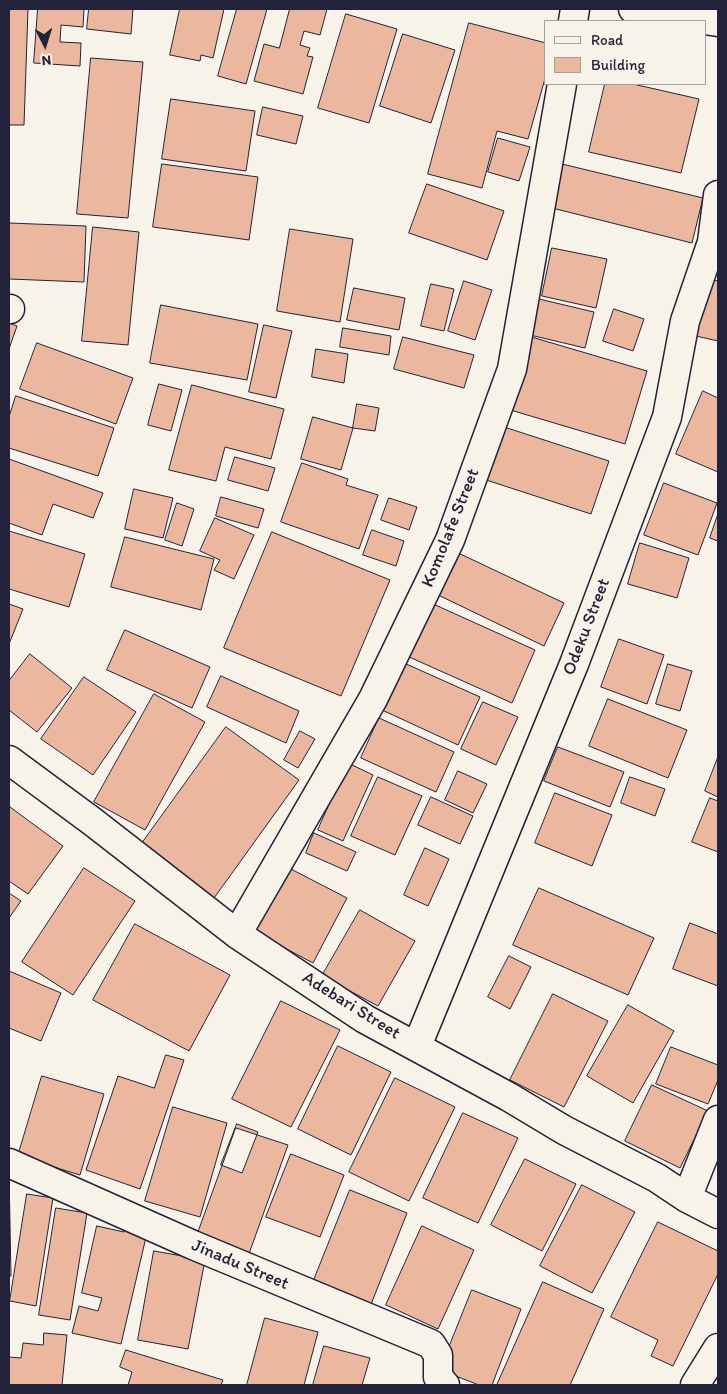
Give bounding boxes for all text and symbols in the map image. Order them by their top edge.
north arrow [20,20,70,70]
legend [544,20,707,85]
text: Road [591,31,623,49]
text: N [41,52,52,69]
text: Building [591,56,645,74]
street label: Komolafe Street [417,465,485,591]
street label: Odeku Street [559,576,615,678]
street label: Adebari Street [298,967,404,1045]
street label: Jinadu Street [188,1235,292,1295]

